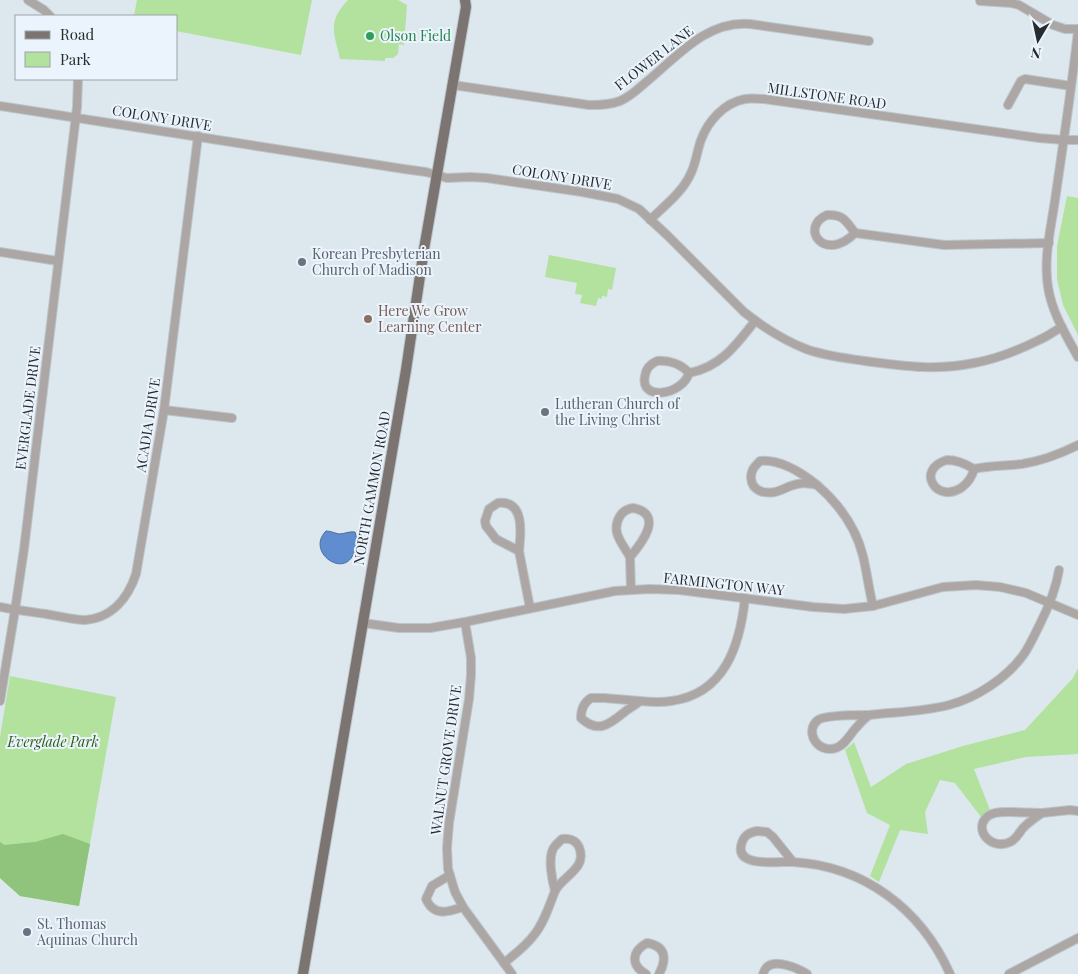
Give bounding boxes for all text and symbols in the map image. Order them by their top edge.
legend [15,15,178,80]
north arrow [1013,15,1063,65]
street label: FLOWER LANE [610,21,697,94]
text: Road [60,24,94,44]
place label: Olson Field [380,26,451,45]
marker: Olson Field [364,30,376,42]
text: N [1029,43,1042,64]
text: Park [60,49,92,69]
street label: MILLSTONE ROAD [766,78,888,113]
street label: COLONY DRIVE [111,100,213,135]
street label: COLONY DRIVE [511,159,613,194]
place label: Korean Presbyterian Church of Madison [312,244,441,279]
marker: Korean Presbyterian Church of Madison [296,256,308,268]
place label: Here We Grow Learning Center [378,301,482,336]
marker: Here We Grow Learning Center [362,313,374,325]
street label: EVERGLADE DRIVE [10,345,45,471]
street label: ACADIA DRIVE [131,376,164,474]
place label: Lutheran Church of the Living Christ [555,394,681,429]
marker: Lutheran Church of the Living Christ [539,406,551,418]
street label: NORTH GAMMON ROAD [349,409,394,566]
street label: FARMINGTON WAY [663,568,786,599]
street label: WALNUT GROVE DRIVE [425,684,465,837]
park label: Everglade Park [6,732,99,751]
place label: St. Thomas Aquinas Church [36,914,139,949]
marker: St. Thomas Aquinas Church [21,926,33,938]

